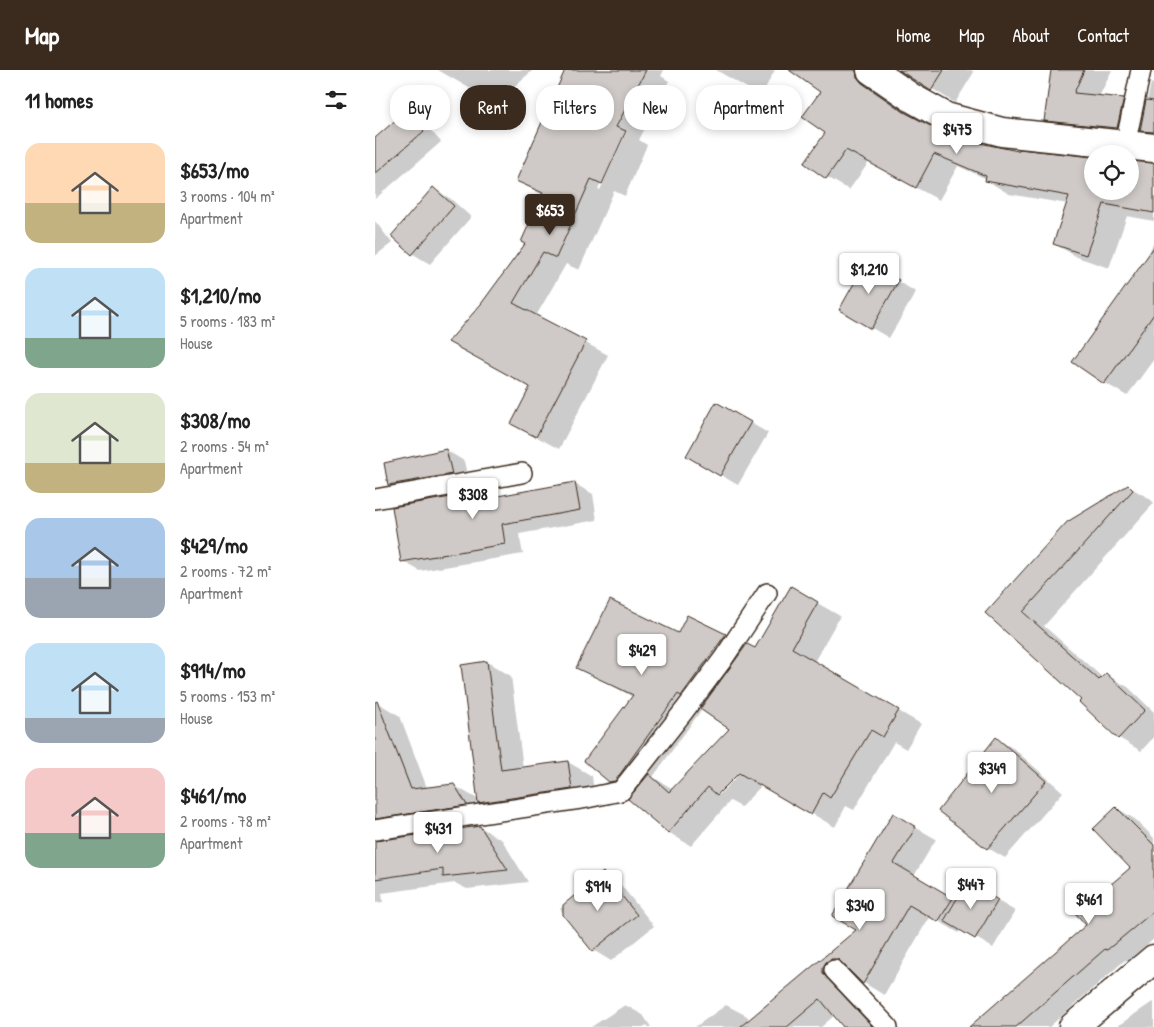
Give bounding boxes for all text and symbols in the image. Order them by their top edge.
text: Map [25,19,59,51]
text: Home [896,23,931,48]
text: Map [959,23,984,48]
text: About [1012,23,1049,48]
text: Contact [1077,23,1129,48]
chip: Buy [390,85,450,130]
chip: Rent [460,85,526,130]
chip: Filters [536,85,614,130]
chip: New [624,85,686,130]
chip: Apartment [696,85,802,130]
text: 11 homes [25,86,93,115]
icon: filters [322,86,350,114]
pin: $475 [927,112,987,155]
text: $475 [943,118,971,140]
map controls [1084,145,1139,200]
button: locate [1084,145,1139,200]
text: $653/mo [180,156,249,185]
icon: home [65,163,125,223]
text: 3 rooms · 104 m² [180,185,275,207]
pin: $653 [520,194,580,236]
text: $653 [536,199,564,221]
text: Apartment [180,207,243,229]
pin: $1,210 [828,252,910,295]
text: $1,210 [850,258,888,280]
text: $1,210/mo [180,281,261,310]
icon: home [65,288,125,348]
text: 5 rooms · 183 m² [180,310,275,332]
text: House [180,332,213,354]
text: $308/mo [180,406,250,435]
icon: home [65,413,125,473]
text: 2 rooms · 54 m² [180,435,269,457]
text: Apartment [180,457,243,479]
pin: $308 [443,478,503,520]
text: $308 [458,483,488,505]
text: $429/mo [180,531,248,560]
icon: home [65,538,125,598]
text: 2 rooms · 72 m² [180,560,271,582]
text: Apartment [180,582,243,604]
pin: $429 [612,634,672,676]
text: $429 [628,639,656,661]
text: $914/mo [180,656,245,685]
icon: home [65,663,125,723]
text: 5 rooms · 153 m² [180,685,275,707]
text: House [180,707,213,729]
pin: $349 [962,752,1022,794]
text: $349 [978,757,1006,779]
text: $461/mo [180,781,246,810]
icon: home [65,788,125,848]
text: 2 rooms · 78 m² [180,810,271,832]
pin: $431 [408,812,468,854]
text: $431 [424,817,452,839]
text: Apartment [180,832,243,854]
pin: $447 [941,868,1001,910]
pin: $914 [568,870,628,912]
text: $447 [957,873,985,895]
text: $914 [585,875,611,897]
pin: $461 [1059,882,1119,925]
pin: $340 [830,888,890,931]
text: $461 [1076,888,1102,910]
text: $340 [846,894,874,916]

